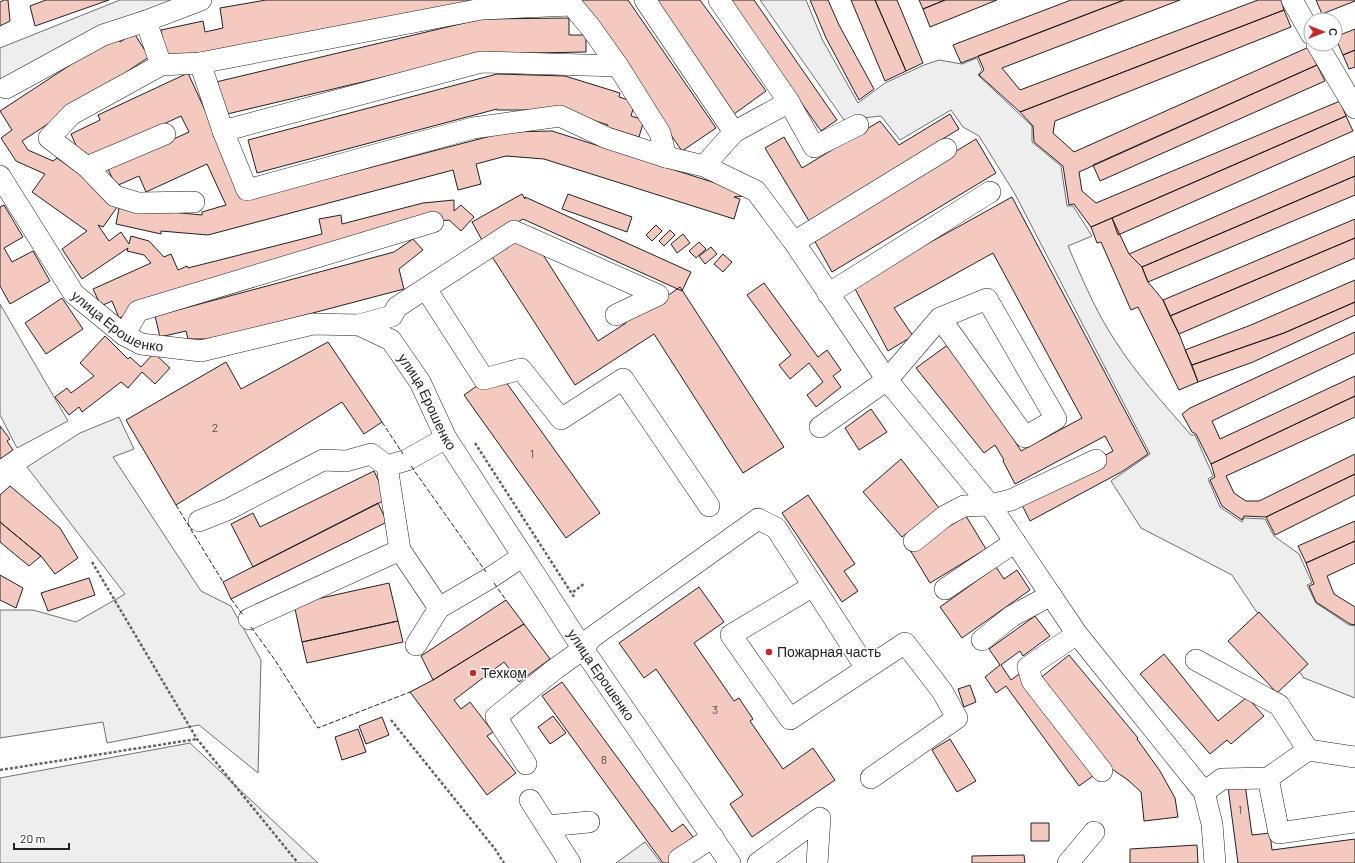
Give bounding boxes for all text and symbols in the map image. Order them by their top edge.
north arrow [1303,12,1343,52]
text: С [1327,28,1340,36]
street label: улица Ерошенко [68,286,164,355]
street label: улица Ерошенко [395,350,461,453]
house number: 2 [212,420,218,434]
house number: 1 [530,446,534,460]
street label: улица Ерошенко [564,626,639,724]
place label: Пожарная часть [777,643,881,660]
marker: Пожарная часть [764,647,774,657]
place label: Техком [481,664,527,681]
marker: Техком [468,668,478,678]
house number: 3 [712,702,718,716]
house number: 8 [601,752,607,766]
house number: 1 [1238,802,1242,816]
scale bar [14,825,69,851]
text: 20 m [20,831,46,845]

